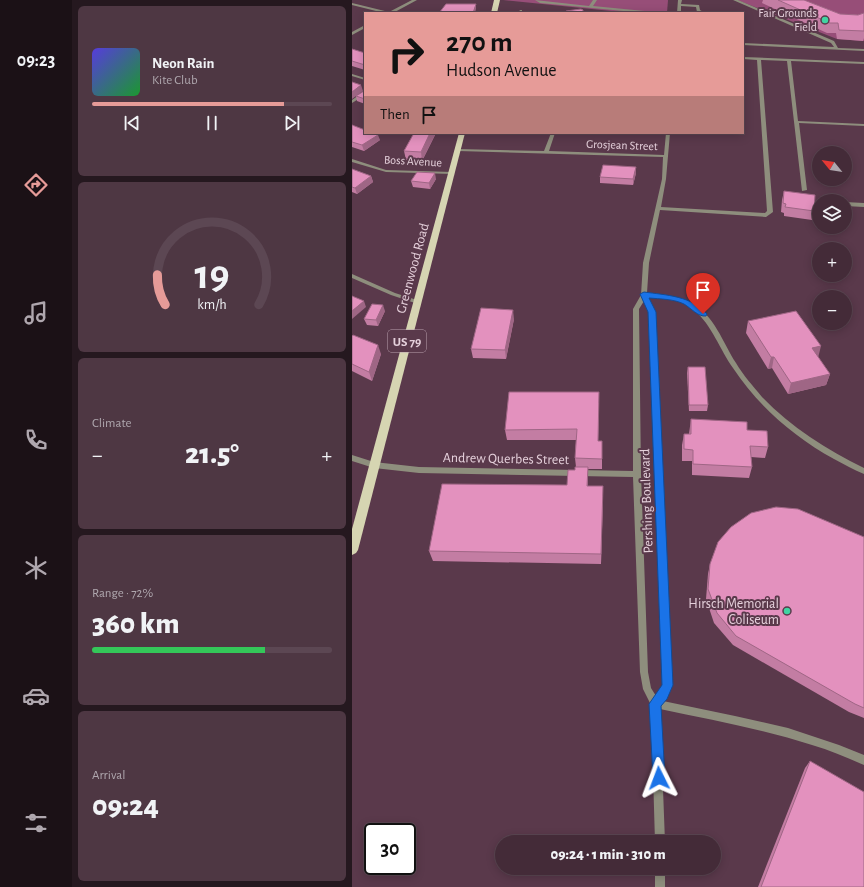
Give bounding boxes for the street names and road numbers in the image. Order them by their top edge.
street label: Grosjean Street [586,138,658,153]
street label: Boss Avenue [384,153,442,169]
street label: Greenwood Road [394,222,432,315]
road number: US 79 [388,330,426,352]
street label: Pershing Boulevard [638,448,656,554]
street label: Andrew Querbes Street [443,451,570,467]

